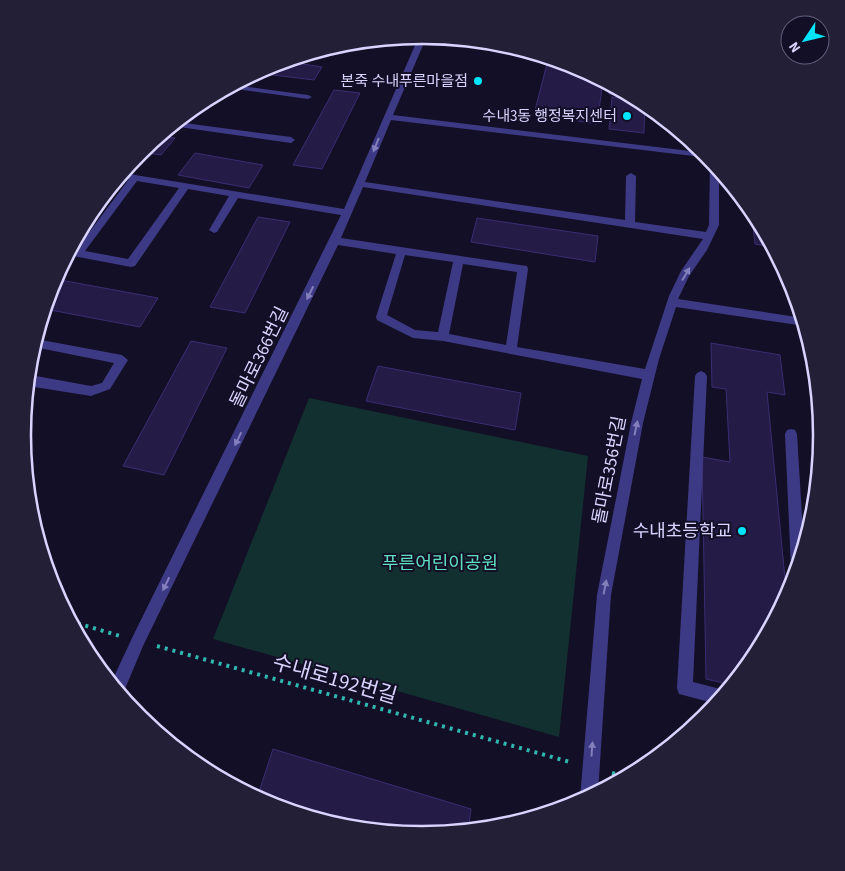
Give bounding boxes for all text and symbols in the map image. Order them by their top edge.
north arrow [780,15,830,65]
text: N [784,37,806,56]
place label: 본죽 수내푸른마을점 [341,71,468,92]
marker: 본죽 수내푸른마을점 [472,75,484,87]
place label: 수내3동 행정복지센터 [482,106,617,127]
marker: 수내3동 행정복지센터 [621,110,633,122]
one-way arrow [372,137,380,152]
one-way arrow [681,267,690,280]
one-way arrow [306,286,314,300]
street label: 돌마로366번길 [224,302,295,412]
street label: 돌마로356번길 [587,414,632,526]
one-way arrow [632,420,640,435]
one-way arrow [234,431,242,446]
place label: 수내초등학교 [633,519,732,544]
marker: 수내초등학교 [736,525,748,537]
park label: 푸른어린이공원 [382,551,498,576]
one-way arrow [162,577,170,591]
one-way arrow [602,579,610,595]
street label: 수내로192번길 [269,647,401,711]
one-way arrow [589,741,597,757]

